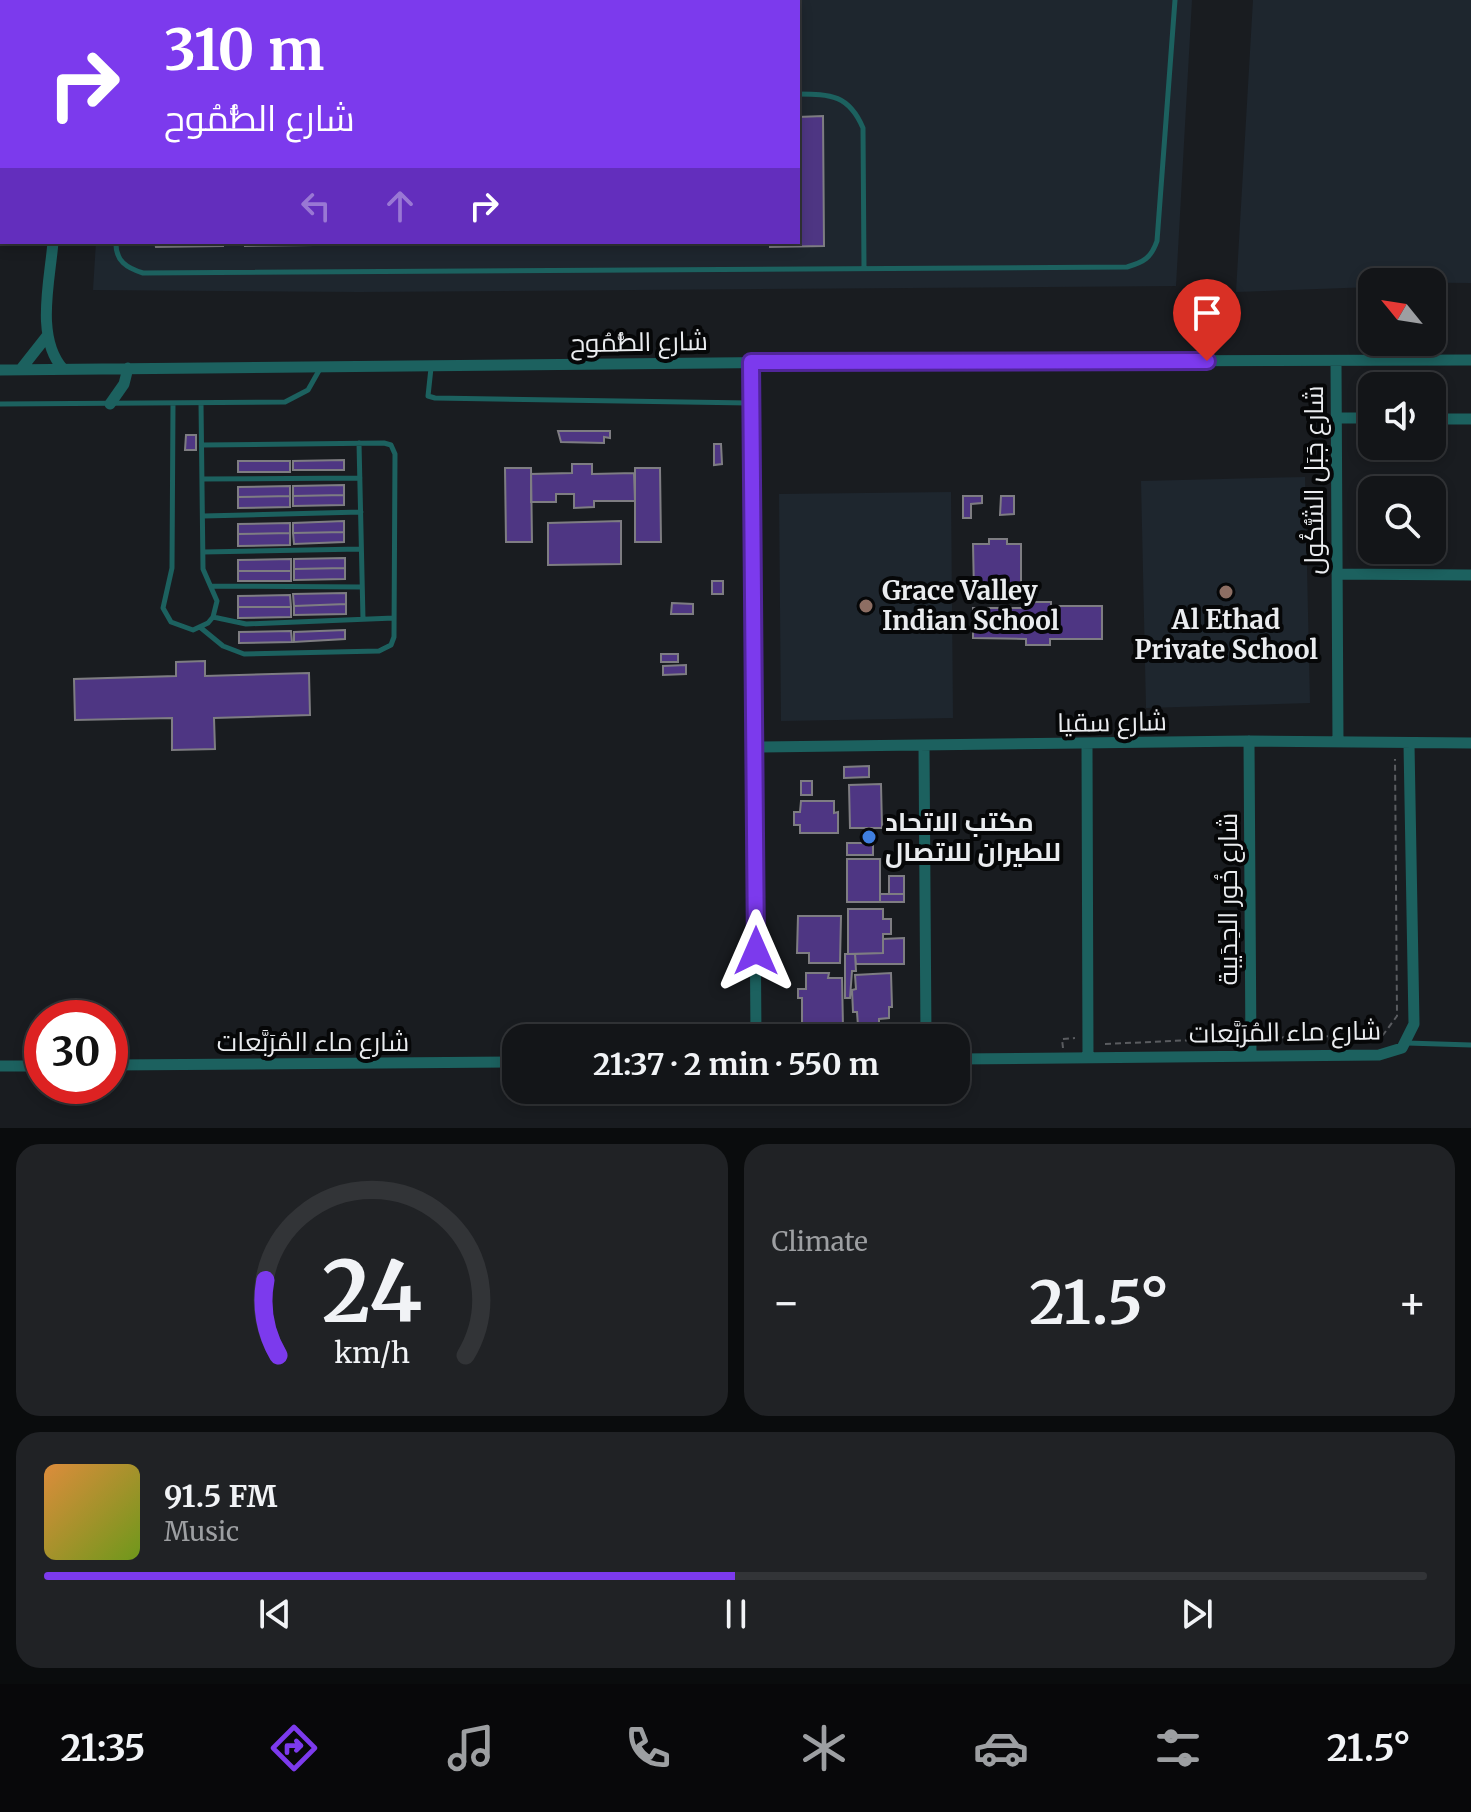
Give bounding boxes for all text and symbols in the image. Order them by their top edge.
text: 310 m [164,15,324,85]
icon: right [32,32,136,136]
text: شارع الطُّمُوح [164,96,355,141]
icon: left [294,184,338,228]
icon: ahead [378,184,422,228]
icon: right [462,184,506,228]
north arrow [1358,268,1446,356]
map controls [1358,268,1446,564]
pin [1173,279,1241,361]
icon: arrive [1185,291,1229,335]
street label: شارع الطُّمُوح [570,324,708,360]
button: sound [1358,372,1446,460]
street label: شارع جَبَل الشُّكُول [1297,386,1331,574]
button: search [1358,476,1446,564]
place label: Grace Valley Indian School [882,574,1059,637]
marker: Al Ethad Private School [1217,583,1235,601]
marker: Grace Valley Indian School [857,597,875,615]
place label: Al Ethad Private School [1134,603,1318,666]
street label: شارع سقيا [1057,704,1167,740]
place label: مكتب الاتحاد للطيران للاتصال [885,805,1061,868]
street label: شارع خُور الحِدَيبة [1211,813,1245,985]
marker: مكتب الاتحاد للطيران للاتصال [860,828,878,846]
position arrow [714,909,798,993]
speed limit sign: 30 [24,1000,128,1104]
street label: شارع ماء المُرَبَّعات [1189,1013,1381,1051]
street label: شارع ماء المُرَبَّعات [217,1025,409,1059]
text: 21:37 · 2 min · 550 m [593,1045,879,1083]
text: Climate [772,1225,868,1258]
text: 24 [322,1240,422,1345]
text: 21.5° [1029,1265,1169,1340]
text: − [772,1275,801,1330]
text: + [1398,1275,1427,1330]
text: km/h [334,1335,410,1371]
text: 91.5 FM [164,1477,277,1515]
text: Music [164,1515,239,1548]
icon: previous [253,1592,297,1636]
icon: pause [714,1592,758,1636]
icon: next [1175,1592,1219,1636]
icon: directions [266,1720,322,1776]
icon: music [443,1720,499,1776]
icon: phone [620,1720,676,1776]
icon: climate [796,1720,852,1776]
icon: car [973,1720,1029,1776]
icon: filters [1150,1720,1206,1776]
text: 21:35 [60,1726,145,1771]
text: 21.5° [1327,1726,1411,1771]

